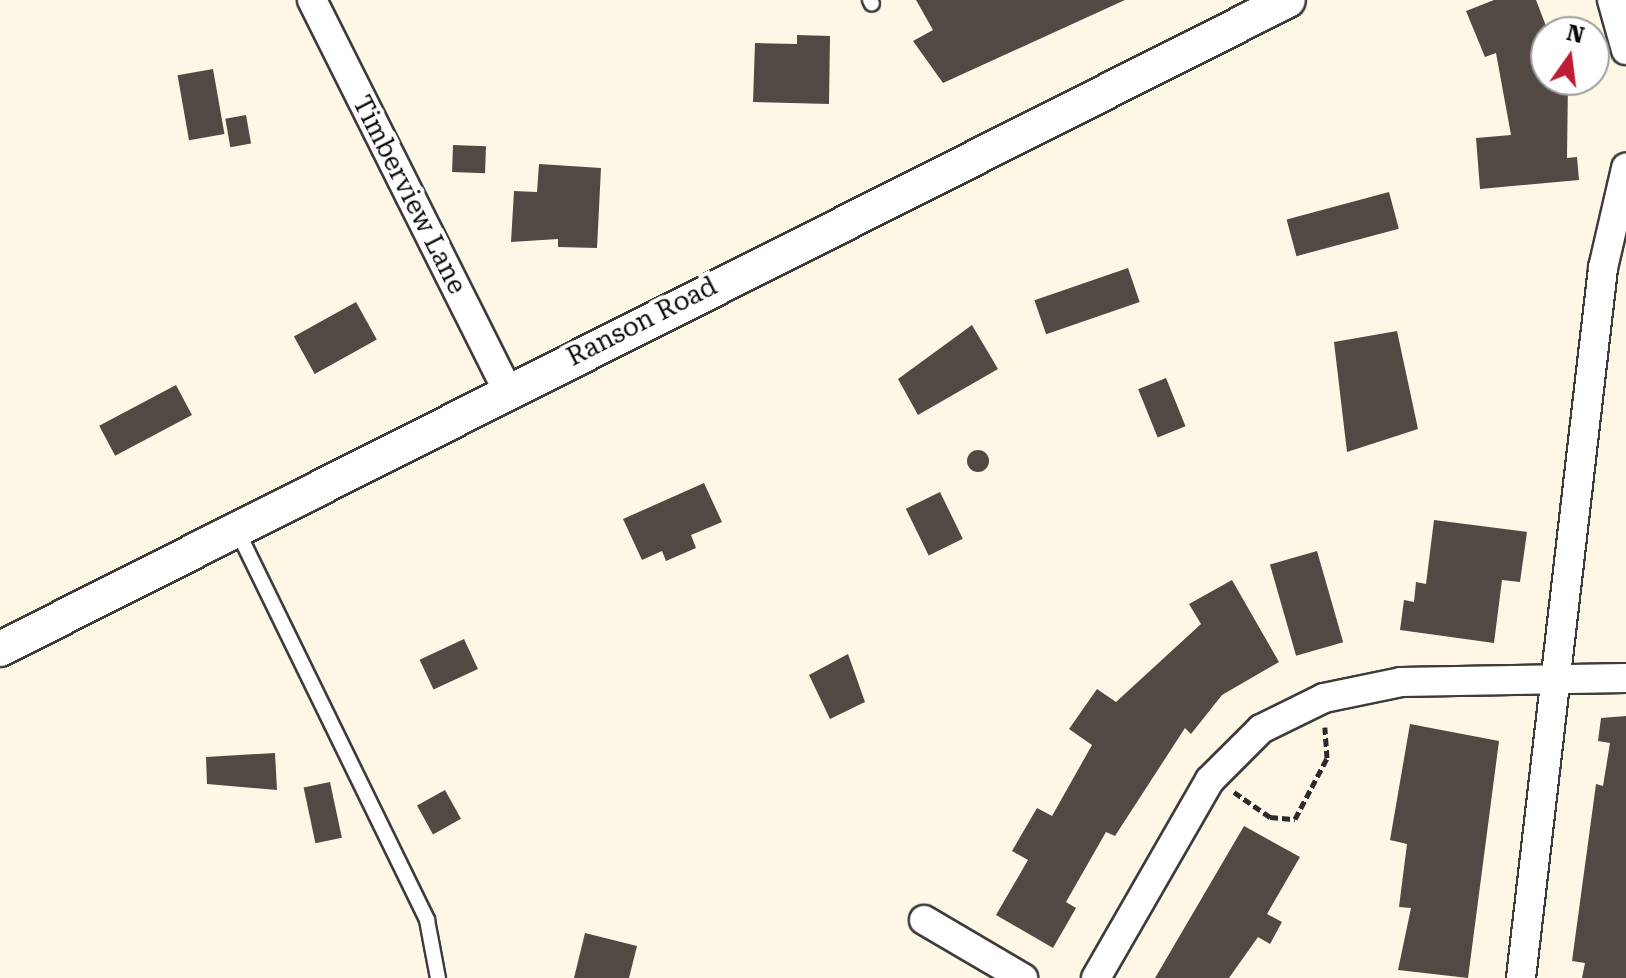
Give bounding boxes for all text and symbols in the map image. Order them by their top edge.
north arrow [1530,16,1610,96]
text: N [1564,20,1587,48]
street label: Timberview Lane [346,91,472,299]
street label: Ranson Road [562,271,722,373]

